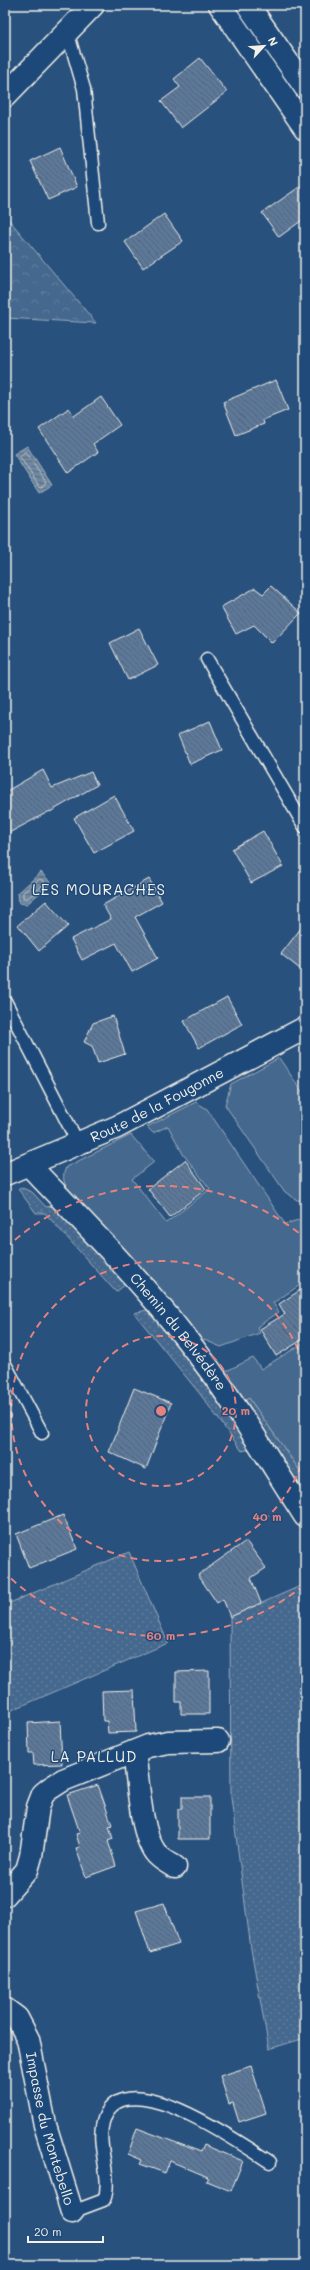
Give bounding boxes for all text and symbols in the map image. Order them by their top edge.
north arrow [244,26,284,66]
text: N [265,34,282,48]
district label: LES MOURACHES [32,879,166,899]
street label: Route de la Fougonne [87,1063,227,1146]
street label: Chemin du Belvédère [126,1269,231,1394]
text: 20 m [222,1402,250,1418]
centre of rings [154,1404,168,1418]
text: 40 m [252,1508,282,1524]
text: 60 m [147,1627,175,1643]
district label: LA PALLUD [51,1746,137,1766]
street label: Impasse du Montebello [22,2050,79,2207]
scale bar [28,2218,103,2244]
text: 20 m [34,2223,62,2239]

